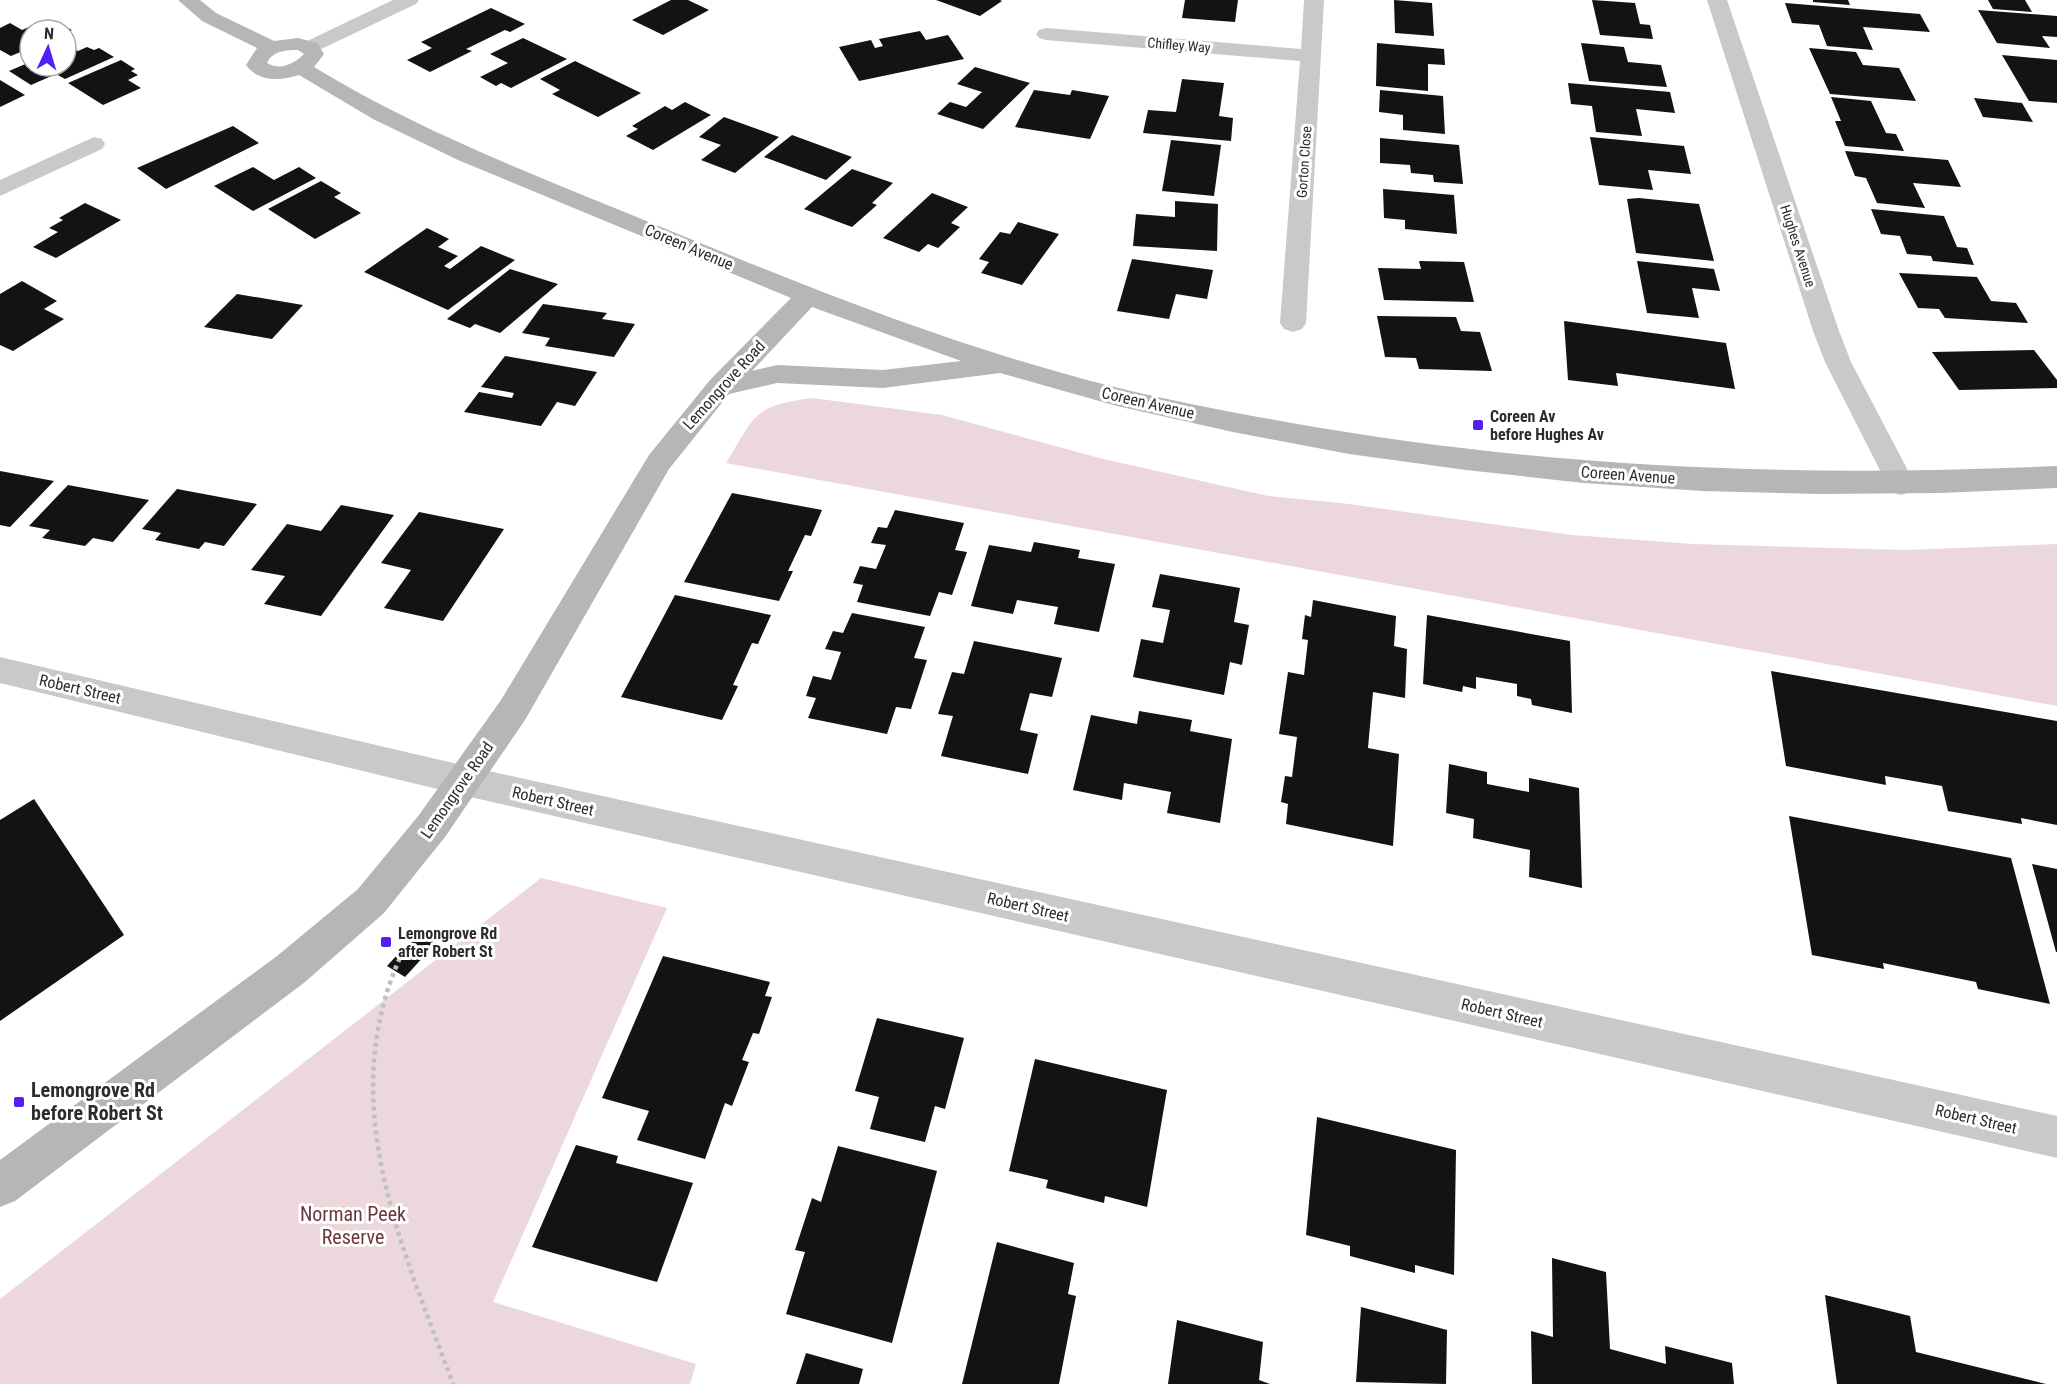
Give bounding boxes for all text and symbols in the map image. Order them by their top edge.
north arrow [18,18,78,78]
text: N [43,24,55,43]
street label: Chifley Way [1147,34,1211,56]
street label: Gorton Close [1294,125,1315,199]
street label: Hughes Avenue [1777,203,1819,290]
street label: Coreen Avenue [642,220,736,274]
street label: Lemongrove Road [679,336,769,434]
street label: Coreen Avenue [1100,383,1196,423]
place label: Coreen Av before Hughes Av [1490,407,1604,444]
marker: Coreen Av before Hughes Av [1471,418,1485,432]
street label: Coreen Avenue [1580,462,1676,488]
street label: Robert Street [37,670,123,708]
street label: Lemongrove Road [417,738,497,842]
street label: Robert Street [510,782,596,820]
street label: Robert Street [985,888,1071,926]
place label: Lemongrove Rd after Robert St [398,924,497,961]
marker: Lemongrove Rd after Robert St [379,935,393,949]
street label: Robert Street [1459,994,1545,1032]
place label: Lemongrove Rd before Robert St [31,1078,163,1125]
marker: Lemongrove Rd before Robert St [12,1095,26,1109]
street label: Robert Street [1933,1100,2019,1138]
park label: Norman Peek Reserve [300,1202,406,1249]

